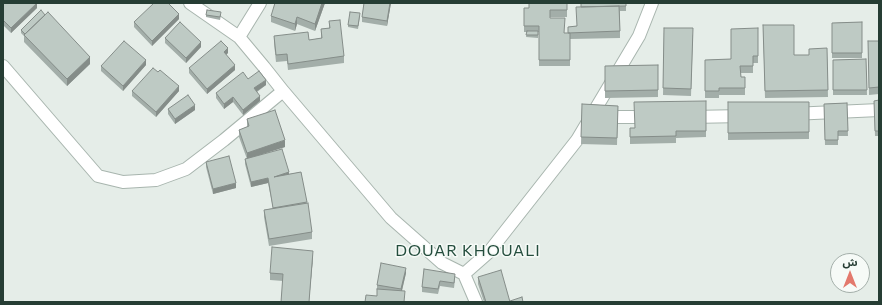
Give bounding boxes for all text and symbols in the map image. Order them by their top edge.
district label: DOUAR KHOUALI [395,241,541,261]
north arrow [830,253,870,293]
text: ش [842,255,858,268]

